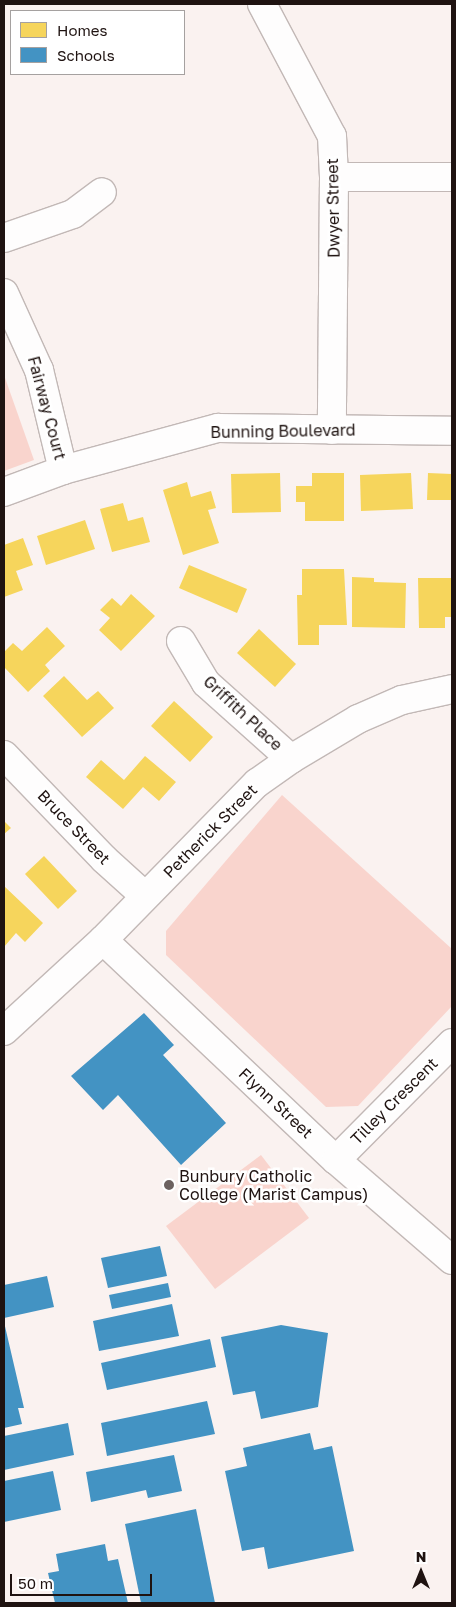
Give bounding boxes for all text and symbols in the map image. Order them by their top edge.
legend [10,10,185,75]
text: Homes [57,21,107,39]
text: Schools [57,46,115,64]
street label: Dwyer Street [323,158,343,258]
street label: Fairway Court [24,354,70,462]
street label: Bunning Boulevard [210,420,356,442]
street label: Griffith Place [200,672,286,754]
street label: Petherick Street [159,780,261,882]
street label: Bruce Street [34,786,114,868]
street label: Tilley Crescent [347,1054,441,1148]
street label: Flynn Street [235,1064,317,1142]
place label: Bunbury Catholic College (Marist Campus) [179,1166,368,1204]
marker: Bunbury Catholic College (Marist Campus) [163,1179,175,1191]
north arrow [396,1547,446,1597]
text: N [416,1548,426,1565]
scale bar [12,1564,155,1596]
text: 50 m [18,1574,53,1592]

